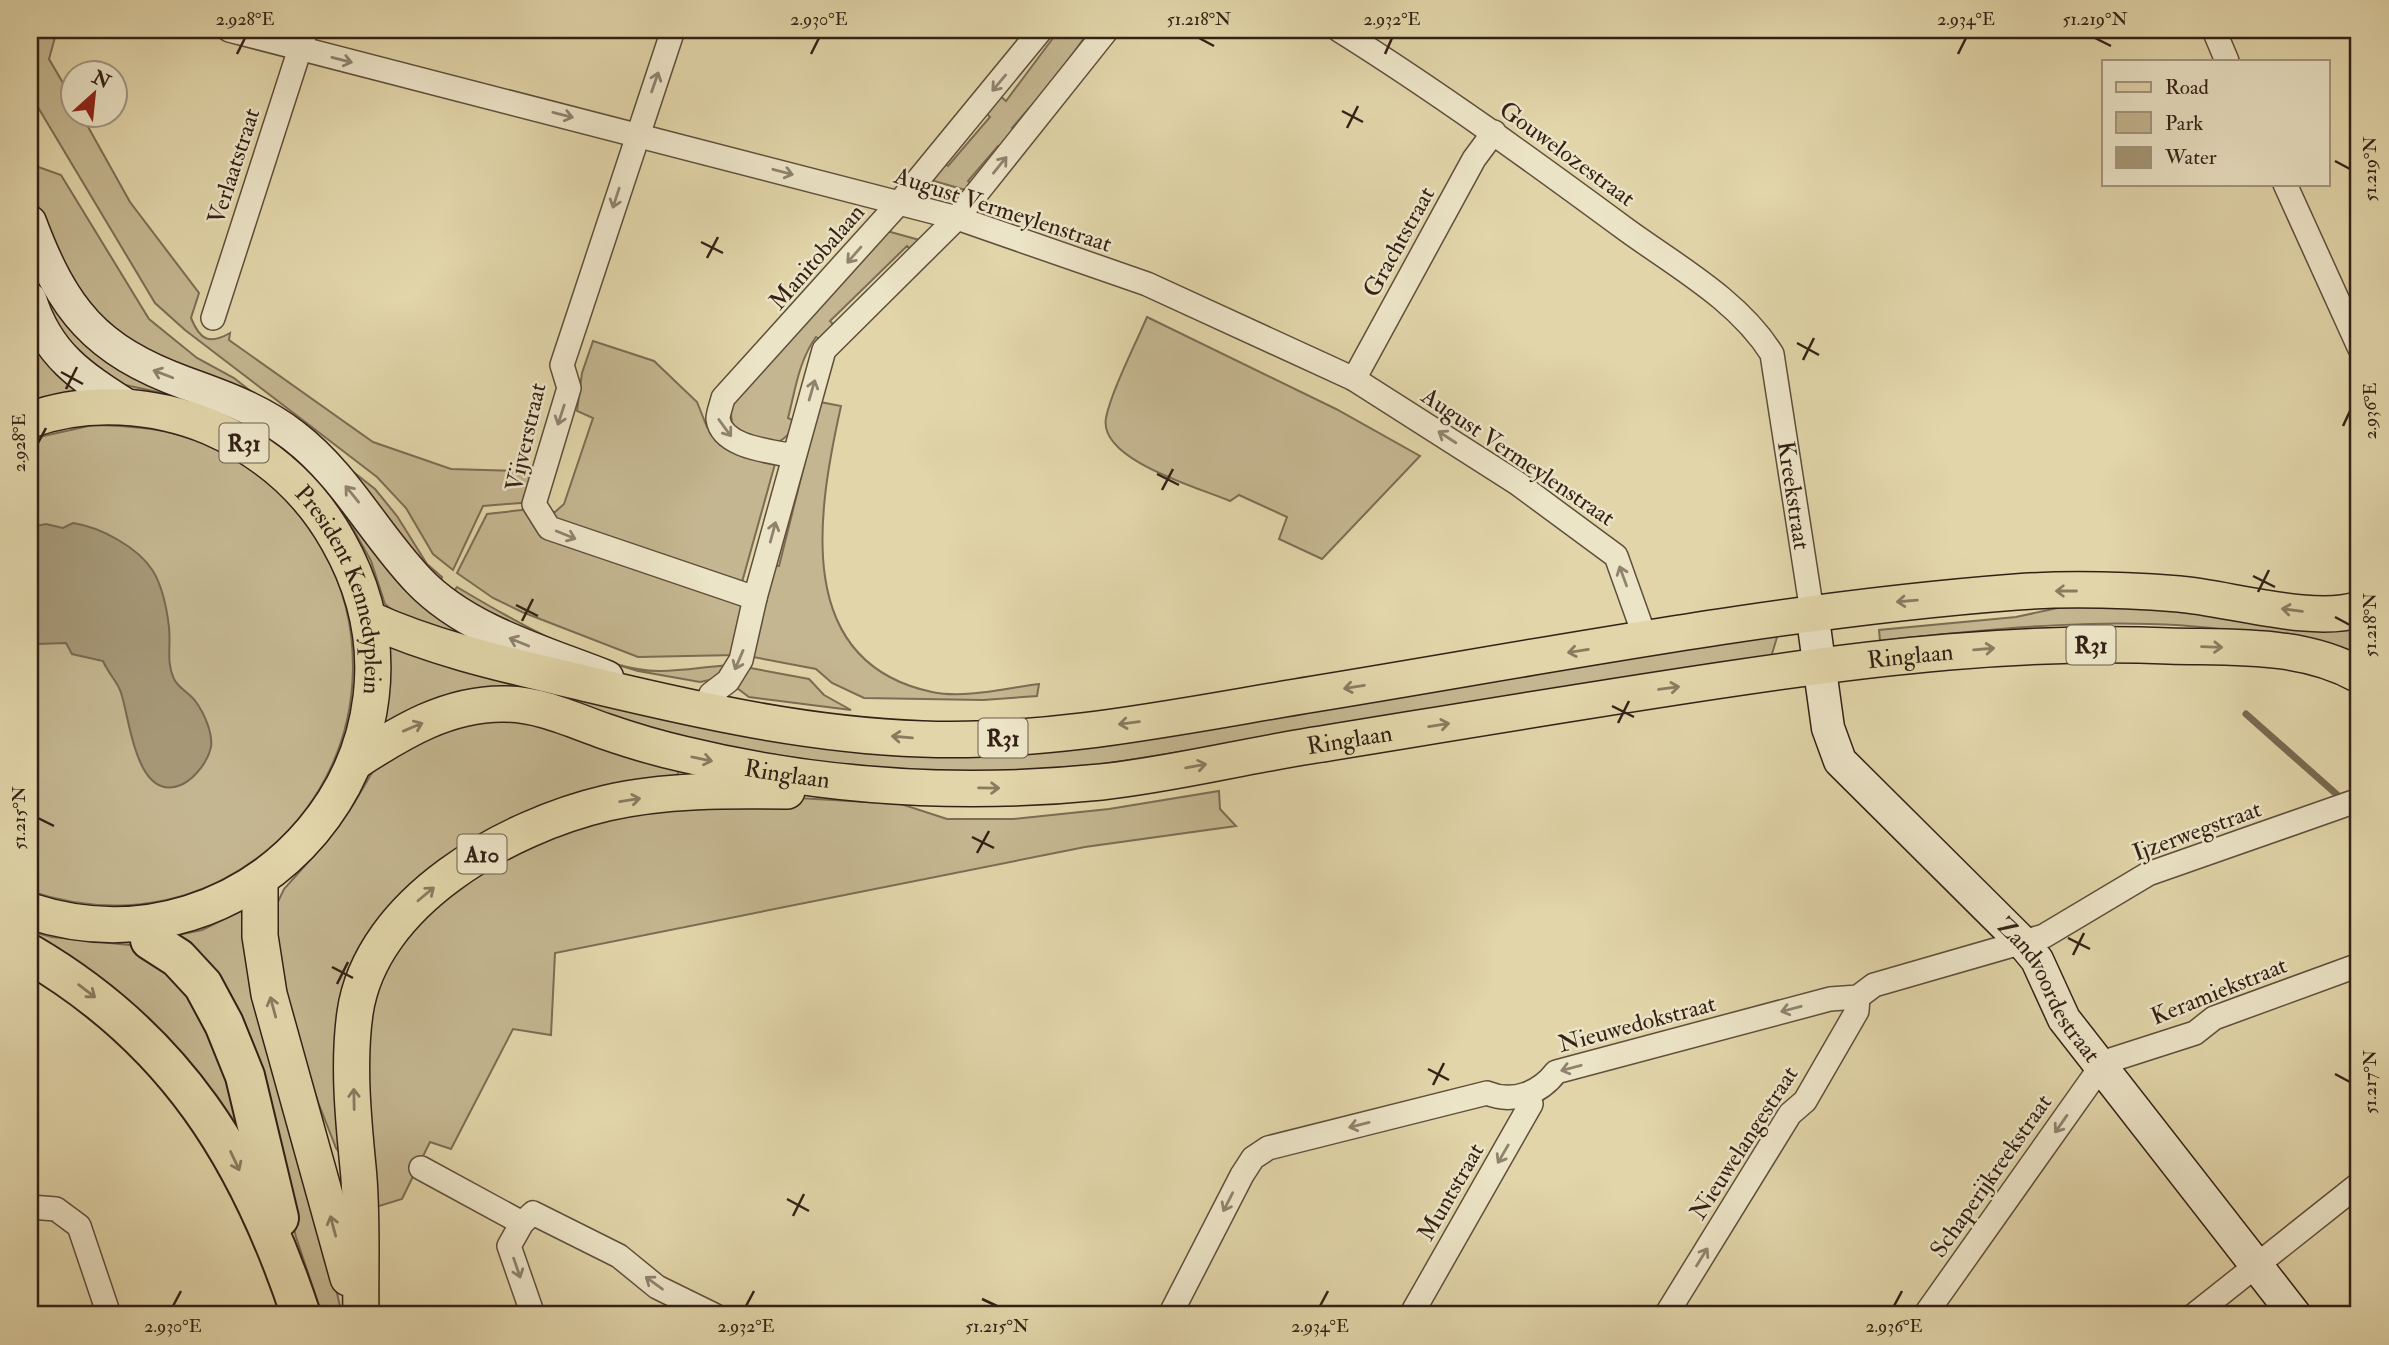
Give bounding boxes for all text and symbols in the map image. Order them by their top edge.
text: 2.928°E [216,8,274,31]
text: 2.930°E [790,8,848,31]
text: 51.218°N [1167,8,1231,31]
text: 2.932°E [1363,8,1421,31]
text: 2.934°E [1937,8,1995,31]
text: 51.219°N [2063,8,2128,31]
one-way arrow [331,54,353,67]
north arrow [60,60,130,130]
legend [2102,60,2330,186]
text: N [87,65,115,95]
one-way arrow [650,71,662,93]
one-way arrow [991,74,1007,92]
text: Road [2165,74,2210,101]
street label: Gouwelozestraat [1493,94,1641,214]
street label: Verlaatstraat [201,104,267,228]
one-way arrow [551,109,574,122]
text: Park [2165,110,2203,137]
text: 51.219°N [2359,137,2382,202]
text: Water [2164,144,2217,171]
one-way arrow [992,157,1008,175]
street label: August Vermeylenstraat [889,160,1116,260]
one-way arrow [772,167,794,180]
street label: Grachtstraat [1356,181,1442,303]
one-way arrow [609,187,621,209]
street label: Manitobalaan [762,198,872,316]
one-way arrow [846,245,862,263]
one-way arrow [153,367,175,380]
street label: Vijverstraat [498,380,554,494]
one-way arrow [806,380,819,402]
street label: August Vermeylenstraat [1414,380,1621,533]
text: 2.936°E [2359,382,2382,440]
one-way arrow [553,404,566,426]
text: 2.928°E [8,414,31,472]
one-way arrow [717,419,732,438]
road number: R31 [219,424,268,462]
one-way arrow [1438,430,1457,444]
street label: Kreekstraat [1770,439,1818,552]
street label: President Kennedyplein [288,478,388,696]
one-way arrow [344,486,359,504]
one-way arrow [767,521,780,544]
one-way arrow [555,530,576,543]
one-way arrow [1616,565,1628,587]
one-way arrow [2054,584,2077,598]
text: 51.218°N [2359,593,2382,657]
one-way arrow [1896,595,1919,608]
one-way arrow [2281,604,2304,617]
road number: R31 [2066,625,2116,664]
one-way arrow [508,635,530,648]
street label: Ringlaan [1866,636,1954,676]
one-way arrow [2200,640,2223,654]
one-way arrow [1972,642,1995,655]
one-way arrow [1567,645,1590,658]
one-way arrow [731,649,744,670]
one-way arrow [1343,681,1366,694]
one-way arrow [1657,681,1680,694]
one-way arrow [1118,717,1141,730]
street label: Ringlaan [1305,717,1395,762]
road number: R31 [978,718,1028,758]
one-way arrow [1427,718,1450,731]
one-way arrow [402,719,423,732]
one-way arrow [892,731,914,744]
one-way arrow [690,752,713,766]
street label: Ringlaan [742,752,832,796]
one-way arrow [1184,758,1207,772]
one-way arrow [978,781,1001,795]
text: 51.215°N [8,786,31,850]
one-way arrow [618,793,640,806]
street label: Ijzerwegstraat [2128,793,2266,869]
road number: A10 [458,834,506,874]
one-way arrow [417,886,435,902]
street label: Zandvoordestraat [1990,910,2108,1069]
street label: Keramiekstraat [2146,950,2292,1032]
one-way arrow [77,983,96,998]
street label: Nieuwedokstraat [1555,988,1719,1060]
one-way arrow [265,996,278,1018]
one-way arrow [1780,1003,1803,1016]
text: 51.217°N [2359,1050,2382,1114]
street label: Nieuwelangestraat [1683,1060,1805,1226]
one-way arrow [1560,1062,1582,1075]
one-way arrow [347,1088,361,1111]
street label: Schaperijkreekstraat [1923,1088,2059,1264]
one-way arrow [2053,1114,2068,1133]
one-way arrow [1348,1119,1371,1132]
street label: Muntstraat [1411,1137,1491,1246]
one-way arrow [1496,1144,1510,1164]
one-way arrow [228,1150,242,1171]
one-way arrow [1221,1191,1235,1212]
one-way arrow [326,1215,339,1237]
one-way arrow [1695,1248,1709,1268]
one-way arrow [512,1257,524,1279]
one-way arrow [644,1276,663,1291]
text: 2.930°E [144,1315,202,1338]
text: 2.932°E [717,1315,775,1338]
text: 51.215°N [965,1315,1029,1338]
text: 2.934°E [1291,1315,1349,1338]
text: 2.936°E [1865,1315,1923,1338]

